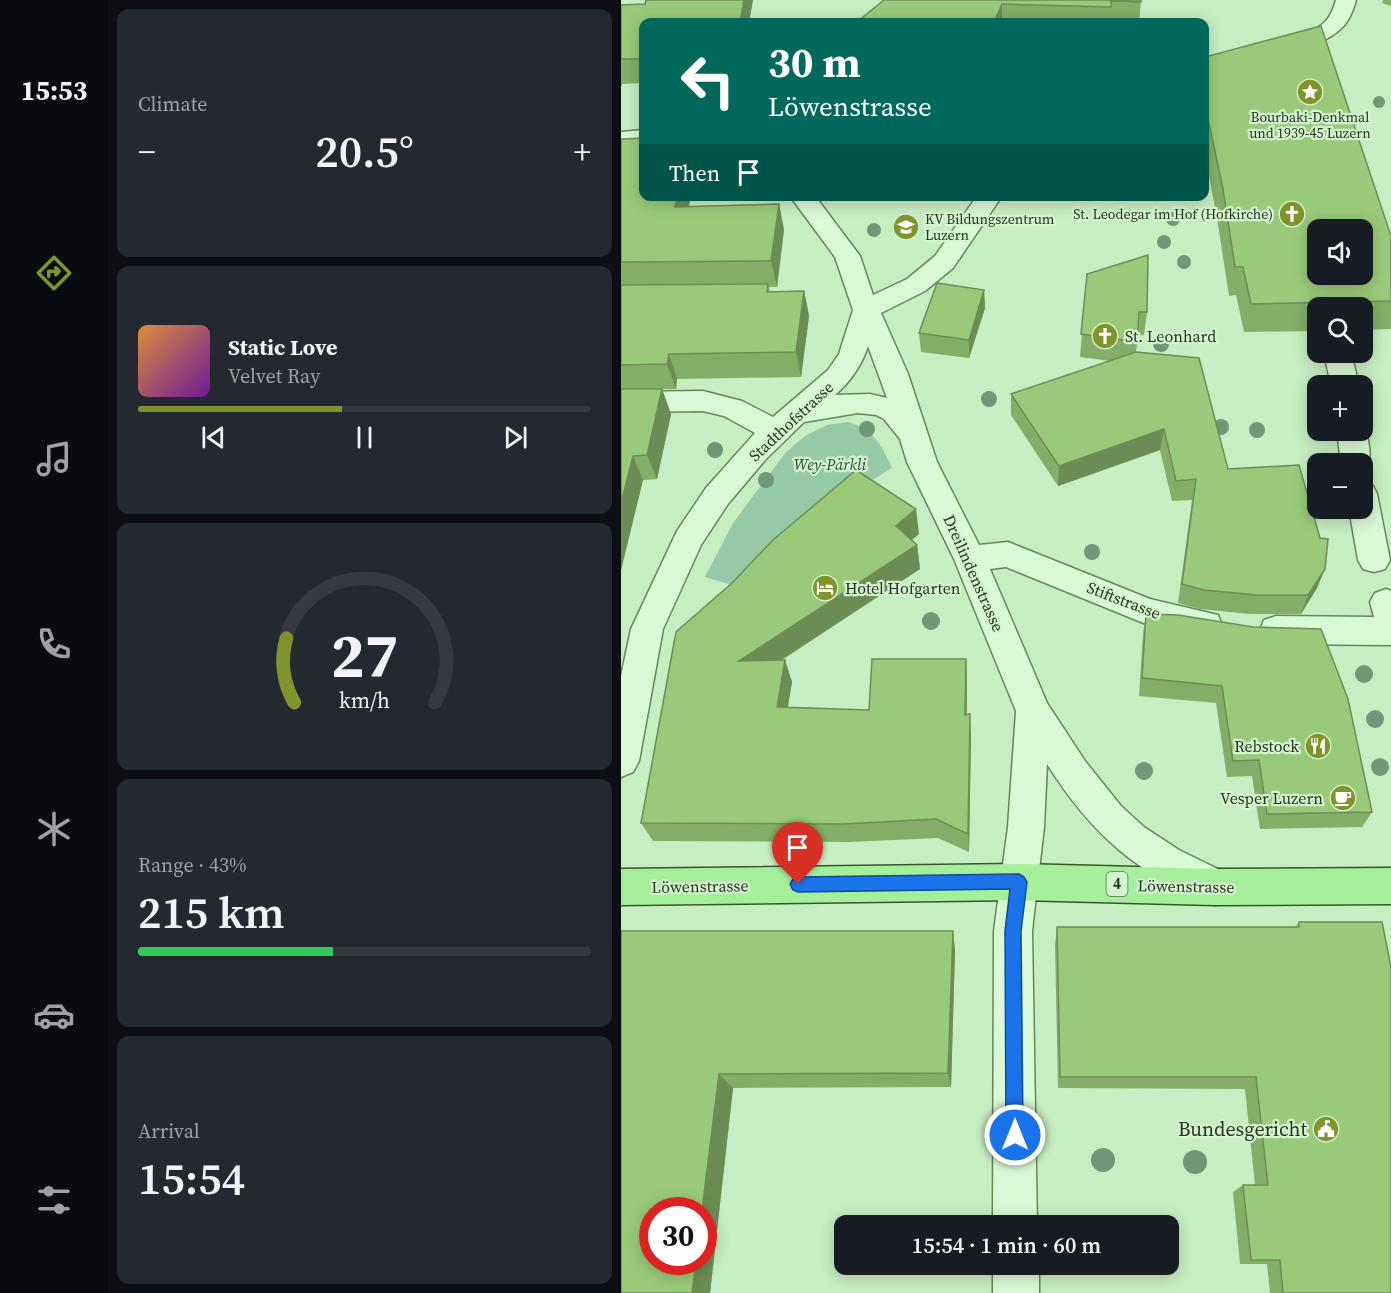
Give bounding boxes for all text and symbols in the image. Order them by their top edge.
text: 30 m [768,33,861,91]
icon: left [669,42,747,120]
text: 15:53 [21,72,87,109]
place icon: Bourbaki-Denkmal und 1939-45 Luzern [1295,77,1325,107]
text: Löwenstrasse [768,88,932,125]
text: Climate [138,90,207,118]
place label: Bourbaki-Denkmal und 1939-45 Luzern [1249,107,1371,143]
text: 20.5° [315,120,414,182]
text: − [138,129,156,174]
text: + [574,129,591,174]
icon: arrive [732,156,765,189]
text: Then [669,158,720,188]
church icon: St. Leodegar im Hof (Hofkirche) [1277,199,1307,229]
place label: St. Leodegar im Hof (Hofkirche) [1073,204,1273,224]
place label: KV Bildungszentrum Luzern [925,209,1055,245]
school or university icon: KV Bildungszentrum Luzern [891,212,921,242]
map controls [1307,219,1373,519]
button: sound [1307,219,1373,285]
icon: directions [33,252,75,294]
button: search [1307,297,1373,363]
church icon: St. Leonhard [1090,321,1120,351]
place label: St. Leonhard [1125,325,1216,347]
text: Static Love [228,332,338,362]
text: Velvet Ray [228,362,320,390]
button: + [1307,375,1373,441]
street label: Stadthofstrasse [744,376,838,466]
icon: previous [197,421,230,454]
icon: pause [348,421,381,454]
icon: next [499,421,532,454]
icon: music [33,438,75,480]
park label: Wey-Pärkli [794,453,866,475]
button: − [1307,453,1373,519]
street label: Dreilindenstrasse [938,511,1010,635]
hotel icon: Hotel Hofgarten [810,573,840,603]
street label: Stiftstrasse [1084,576,1164,624]
place label: Hotel Hofgarten [845,577,961,599]
text: 27 [331,613,398,699]
icon: phone [33,623,75,665]
text: km/h [339,687,390,716]
restaurant icon: Rebstock [1303,731,1333,761]
place label: Rebstock [1234,735,1299,757]
cafe icon: Vesper Luzern [1328,783,1358,813]
place label: Vesper Luzern [1220,787,1323,809]
icon: climate [33,808,75,850]
pin [772,822,823,884]
icon: arrive [781,831,814,864]
text: Range · 43% [138,851,247,879]
road number: 4 [1107,872,1127,896]
street label: Löwenstrasse [651,874,749,898]
street label: Löwenstrasse [1137,874,1235,898]
text: 215 km [138,881,285,943]
icon: car [33,994,75,1036]
position arrow [983,1103,1047,1167]
public building icon: Bundesgericht [1311,1114,1341,1144]
place label: Bundesgericht [1178,1115,1307,1143]
text: Arrival [138,1117,200,1145]
text: 15:54 [138,1147,245,1209]
icon: filters [33,1179,75,1221]
speed limit sign: 30 [639,1197,717,1275]
text: 15:54 · 1 min · 60 m [912,1230,1101,1260]

